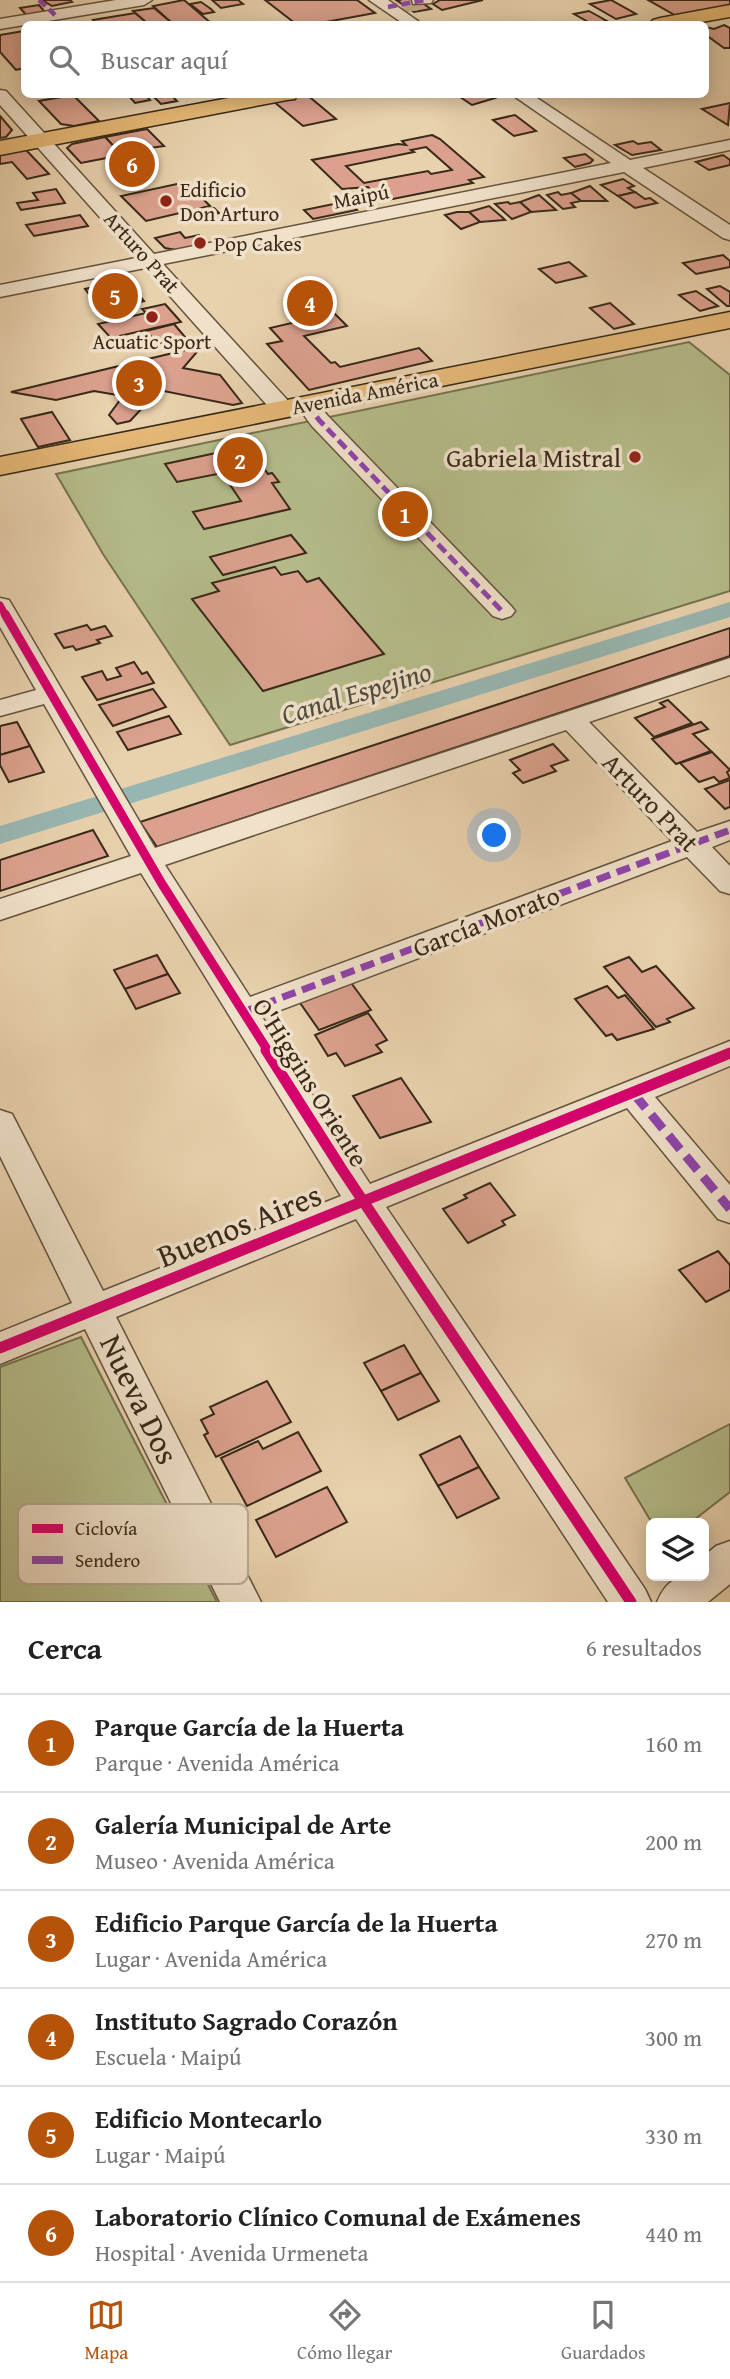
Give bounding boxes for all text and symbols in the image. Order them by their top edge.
search box [21,21,709,98]
text: Buscar aquí [101,40,228,79]
icon: search [45,41,83,79]
pin: 6 [109,138,155,190]
place label: Edificio Don Arturo [180,174,279,229]
street label: Maipú [331,175,392,217]
marker: Edificio Don Arturo [158,193,174,209]
street label: Arturo Prat [97,204,188,300]
place label: Pop Cakes [214,228,302,259]
marker: Pop Cakes [192,235,208,251]
pin: 5 [92,270,138,322]
pin: 4 [287,277,333,329]
marker: Acuatic Sport [144,309,160,325]
place label: Acuatic Sport [93,326,212,357]
pin: 3 [116,357,162,409]
street label: Avenida América [289,364,441,422]
pin: 2 [217,434,263,486]
place label: Gabriela Mistral [446,438,621,477]
marker: Gabriela Mistral [627,449,643,465]
pin: 1 [382,488,428,540]
water label: Canal Espejino [276,650,436,734]
street label: Arturo Prat [594,744,708,860]
your location [477,818,511,852]
street label: García Morato [407,875,565,967]
street label: O'Higgins Oriente [243,990,379,1174]
street label: Buenos Aires [150,1171,328,1279]
street label: Nueva Dos [88,1326,192,1472]
legend [18,1504,248,1584]
text: Ciclovía [75,1514,137,1542]
map controls [646,1518,709,1581]
button: layers [646,1518,709,1581]
text: Sendero [75,1546,140,1574]
text: Cerca [28,1626,102,1670]
text: 6 resultados [586,1631,702,1664]
text: Parque García de la Huerta [95,1707,404,1746]
text: 1 [45,1727,57,1760]
text: 160 m [645,1727,702,1760]
text: Parque · Avenida América [95,1746,339,1779]
text: Galería Municipal de Arte [95,1805,391,1844]
text: 2 [45,1825,57,1858]
text: 200 m [645,1825,702,1858]
text: Museo · Avenida América [95,1844,335,1877]
text: Edificio Parque García de la Huerta [95,1903,498,1942]
text: 3 [45,1923,57,1956]
text: 270 m [645,1923,702,1956]
text: Lugar · Avenida América [95,1942,327,1975]
text: Instituto Sagrado Corazón [95,2001,398,2040]
text: 4 [45,2021,57,2054]
text: 300 m [645,2021,702,2054]
text: Escuela · Maipú [95,2040,242,2073]
text: Edificio Montecarlo [95,2099,322,2138]
text: 5 [45,2119,57,2152]
text: 330 m [645,2119,702,2152]
text: Lugar · Maipú [95,2138,225,2171]
text: Laboratorio Clínico Comunal de Exámenes [95,2197,581,2236]
text: 6 [45,2217,57,2250]
text: 440 m [645,2217,702,2250]
text: Hospital · Avenida Urmeneta [95,2236,368,2269]
tab: Mapa [84,2296,128,2366]
tab: Cómo llegar [297,2296,392,2366]
tab: Guardados [561,2296,646,2366]

